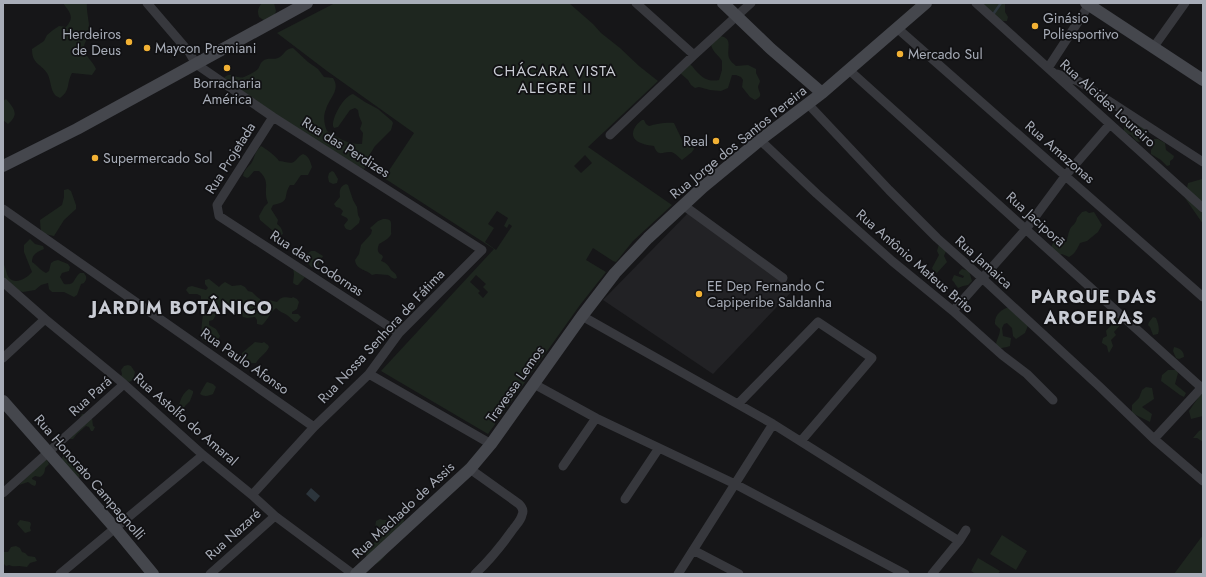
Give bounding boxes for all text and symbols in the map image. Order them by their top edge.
place label: Ginásio Poliesportivo [1043,8,1119,44]
marker: Ginásio Poliesportivo [1030,21,1040,31]
place label: Herdeiros de Deus [62,24,121,60]
marker: Herdeiros de Deus [124,37,134,47]
place label: Maycon Premiani [155,38,256,58]
marker: Maycon Premiani [142,43,152,53]
place label: Mercado Sul [908,44,983,64]
marker: Mercado Sul [895,49,905,59]
street label: Rua Alcides Loureiro [1056,54,1161,152]
district label: CHÁCARA VISTA ALEGRE II [493,60,617,99]
marker: Borracharia América [222,63,232,73]
place label: Borracharia América [193,73,261,109]
street label: Rua Jorge dos Santos Pereira [665,81,811,203]
street label: Rua das Perdizes [298,112,394,182]
street label: Rua Amazonas [1021,116,1100,188]
street label: Rua Projetada [200,118,260,198]
place label: Real [683,131,708,151]
marker: Real [711,136,721,146]
place label: Supermercado Sol [103,148,213,168]
marker: Supermercado Sol [90,153,100,163]
street label: Rua Jaciporã [1002,187,1070,251]
street label: Rua Antônio Mateus Brito [852,204,978,318]
street label: Rua das Codornas [266,225,368,301]
street label: Rua Jamaica [951,231,1017,293]
street label: Rua Nossa Senhora de Fátima [313,264,449,408]
place label: EE Dep Fernando C Capiperibe Saldanha [707,276,832,312]
district label: PARQUE DAS AROEIRAS [1031,284,1157,331]
marker: EE Dep Fernando C Capiperibe Saldanha [694,289,704,299]
district label: JARDIM BOTÂNICO [88,294,273,321]
street label: Rua Paulo Afonso [197,323,294,399]
street label: Travessa Lemos [481,341,549,427]
street label: Rua Astolfo do Amaral [129,368,243,470]
street label: Rua Pará [64,371,116,421]
street label: Rua Honorato Campagnolli [30,410,150,544]
street label: Rua Machado de Assis [347,457,459,563]
street label: Rua Nazaré [201,504,265,564]

